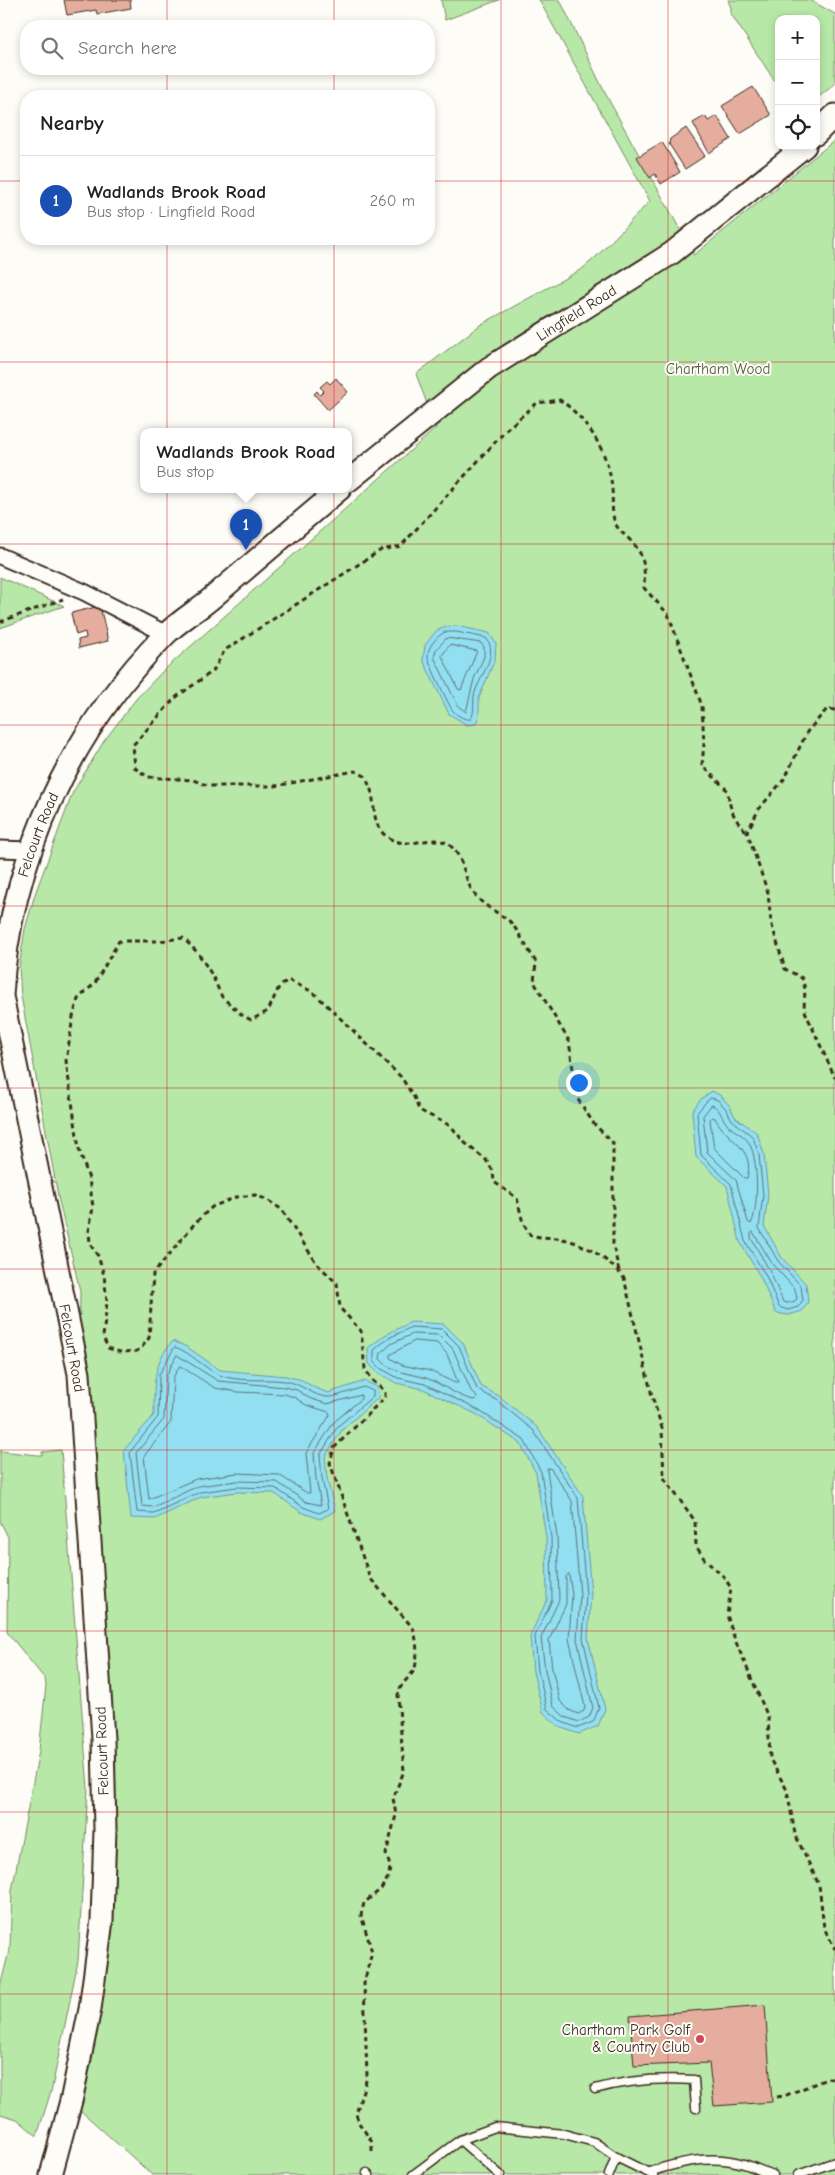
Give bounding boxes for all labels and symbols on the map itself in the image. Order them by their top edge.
street label: Lingfield Road [533,281,620,345]
park label: Chartham Wood [666,360,770,378]
pin: 1 [230,509,262,550]
street label: Felcourt Road [14,790,62,879]
your location [566,1070,592,1096]
street label: Felcourt Road [55,1303,89,1393]
street label: Felcourt Road [91,1706,113,1796]
place label: Chartham Park Golf & Country Club [562,2021,691,2056]
marker: Chartham Park Golf & Country Club [694,2033,706,2045]

